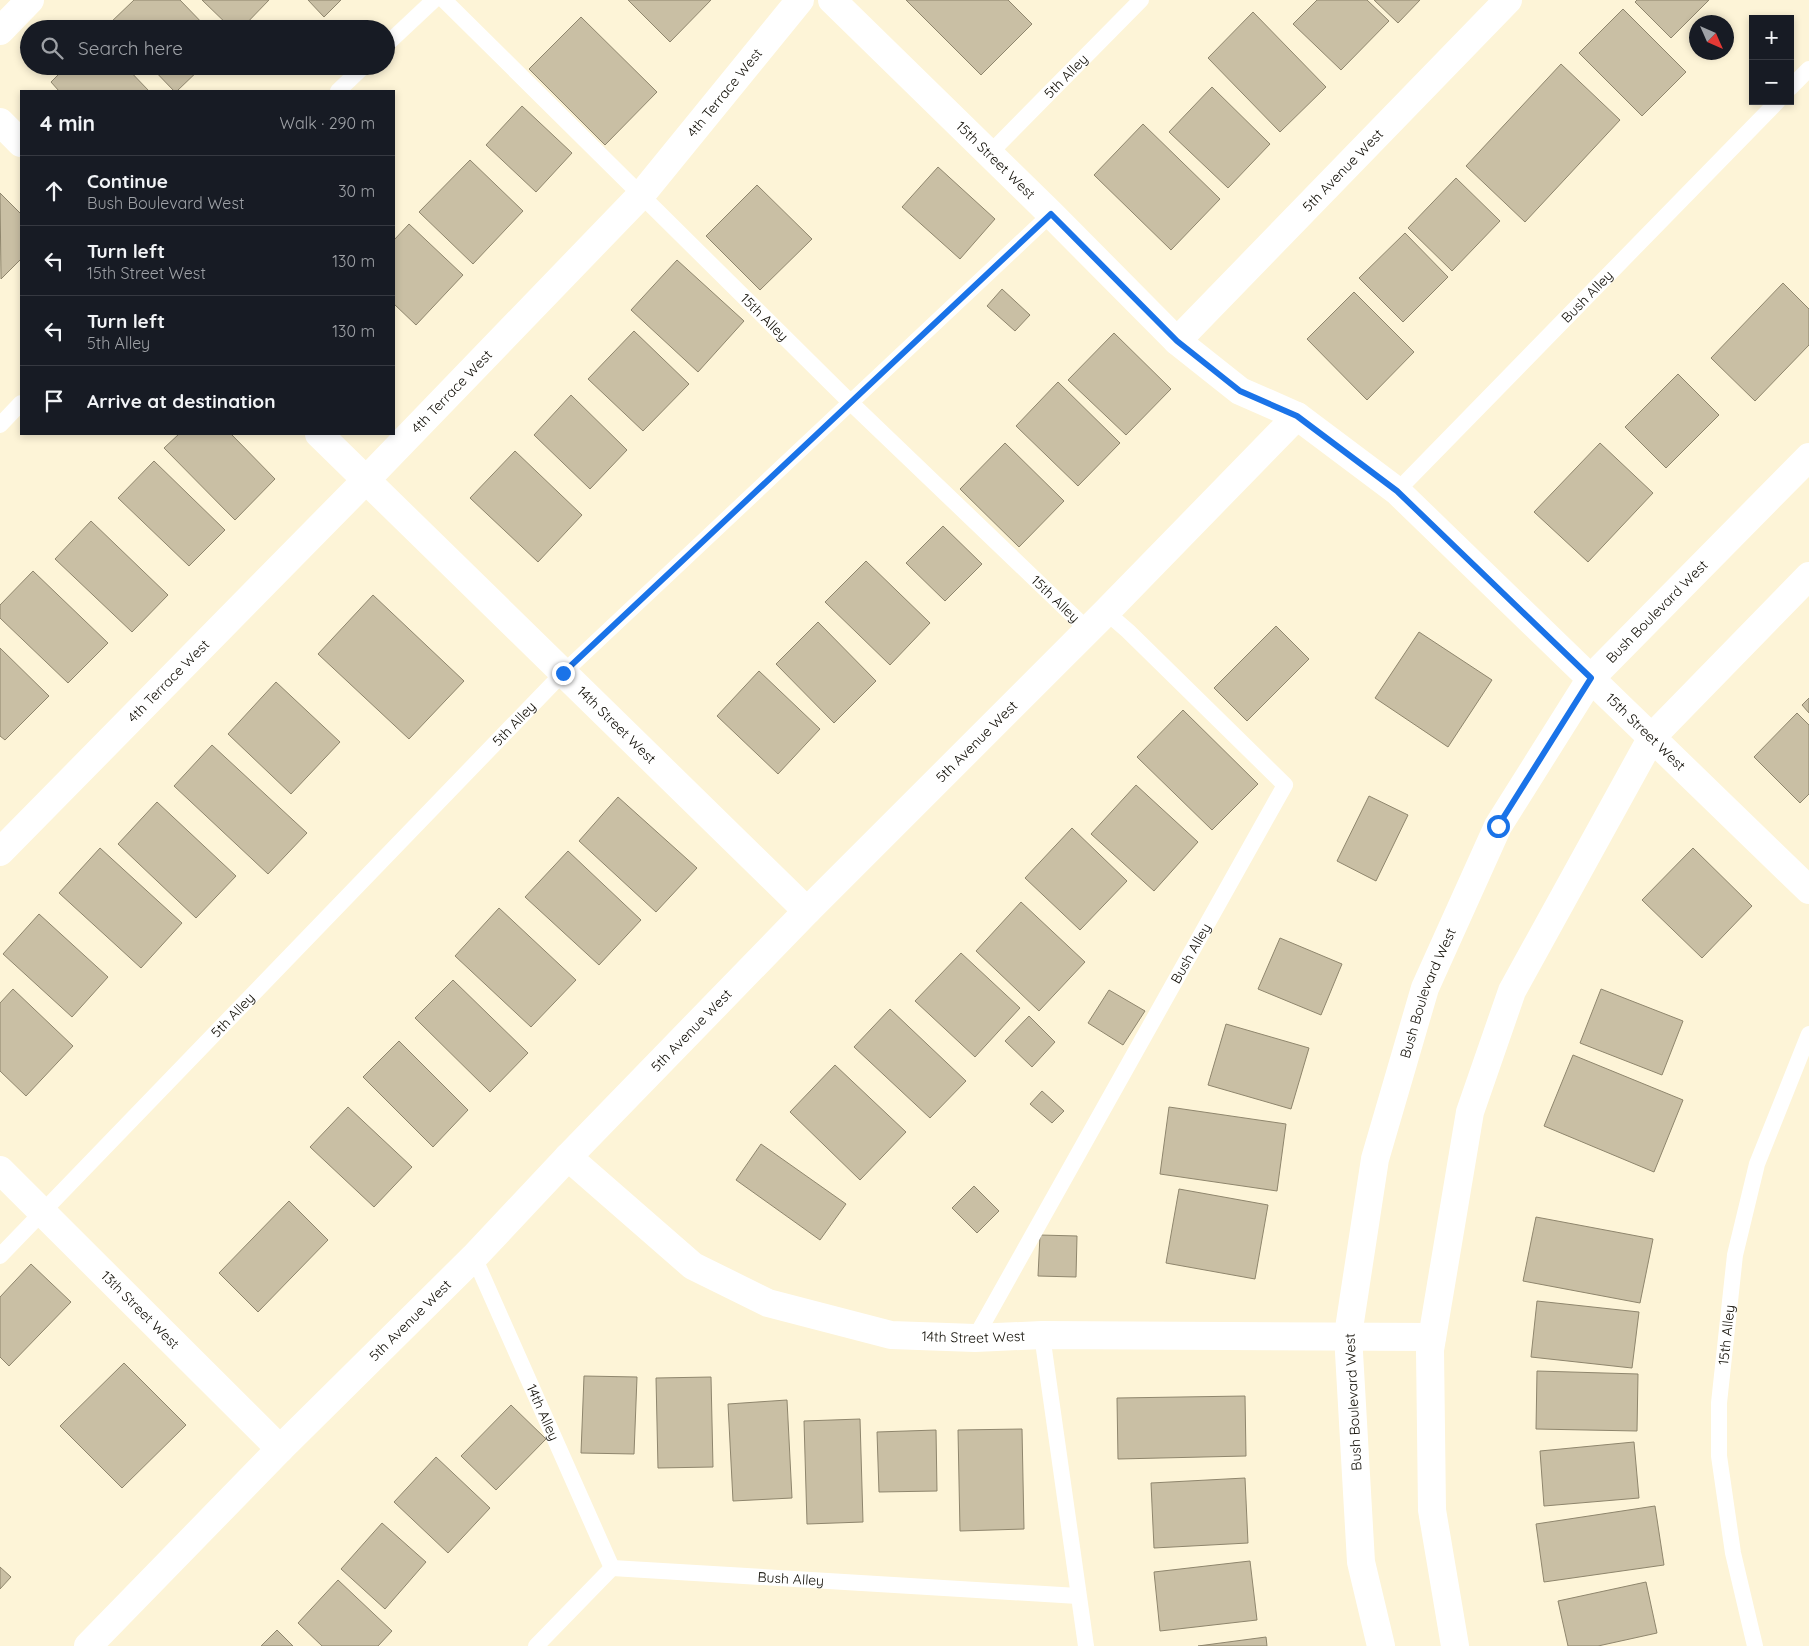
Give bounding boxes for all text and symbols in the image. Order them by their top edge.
north arrow [1689,15,1734,60]
map controls [1749,15,1794,105]
button: + [1749,15,1794,60]
search box [20,20,395,75]
icon: search [38,34,66,62]
text: Search here [78,36,183,60]
street label: 4th Terrace West [683,44,766,141]
street label: 5th Alley [1040,50,1092,102]
button: − [1749,60,1794,105]
text: 4 min [40,110,95,136]
text: Walk · 290 m [280,113,375,133]
street label: 15th Street West [952,117,1039,203]
street label: 5th Avenue West [1299,125,1387,215]
text: Continue [87,169,168,193]
icon: ahead [40,177,68,205]
text: 30 m [338,181,375,201]
text: Bush Boulevard West [87,193,244,213]
text: Turn left [87,239,165,263]
icon: left [40,247,68,275]
text: 130 m [332,251,375,271]
text: 15th Street West [87,263,206,283]
street label: Bush Alley [1557,266,1617,327]
street label: 15th Alley [737,290,792,345]
text: Turn left [87,309,165,333]
icon: left [40,317,68,345]
text: 130 m [332,321,375,341]
text: 5th Alley [87,333,150,353]
street label: 4th Terrace West [407,346,496,437]
icon: arrive [40,387,68,415]
text: Arrive at destination [87,389,276,413]
street label: Bush Boulevard West [1602,556,1712,667]
street label: 15th Alley [1027,571,1084,626]
street label: 4th Terrace West [124,635,213,726]
route end [552,662,575,685]
street label: 14th Street West [573,682,660,768]
street label: 15th Street West [1602,689,1690,775]
street label: 5th Avenue West [932,697,1021,786]
street label: 5th Alley [488,698,540,750]
route start [1487,815,1510,838]
street label: Bush Alley [1166,920,1215,987]
street label: Bush Boulevard West [1396,925,1460,1060]
street label: 5th Avenue West [647,985,736,1075]
street label: 5th Alley [207,989,258,1041]
street label: 13th Street West [97,1267,184,1353]
street label: 5th Avenue West [365,1276,455,1365]
street label: 15th Alley [1714,1304,1739,1366]
street label: 14th Street West [921,1327,1026,1347]
street label: Bush Boulevard West [1340,1333,1366,1471]
street label: 14th Alley [523,1381,563,1444]
street label: Bush Alley [757,1568,825,1590]

